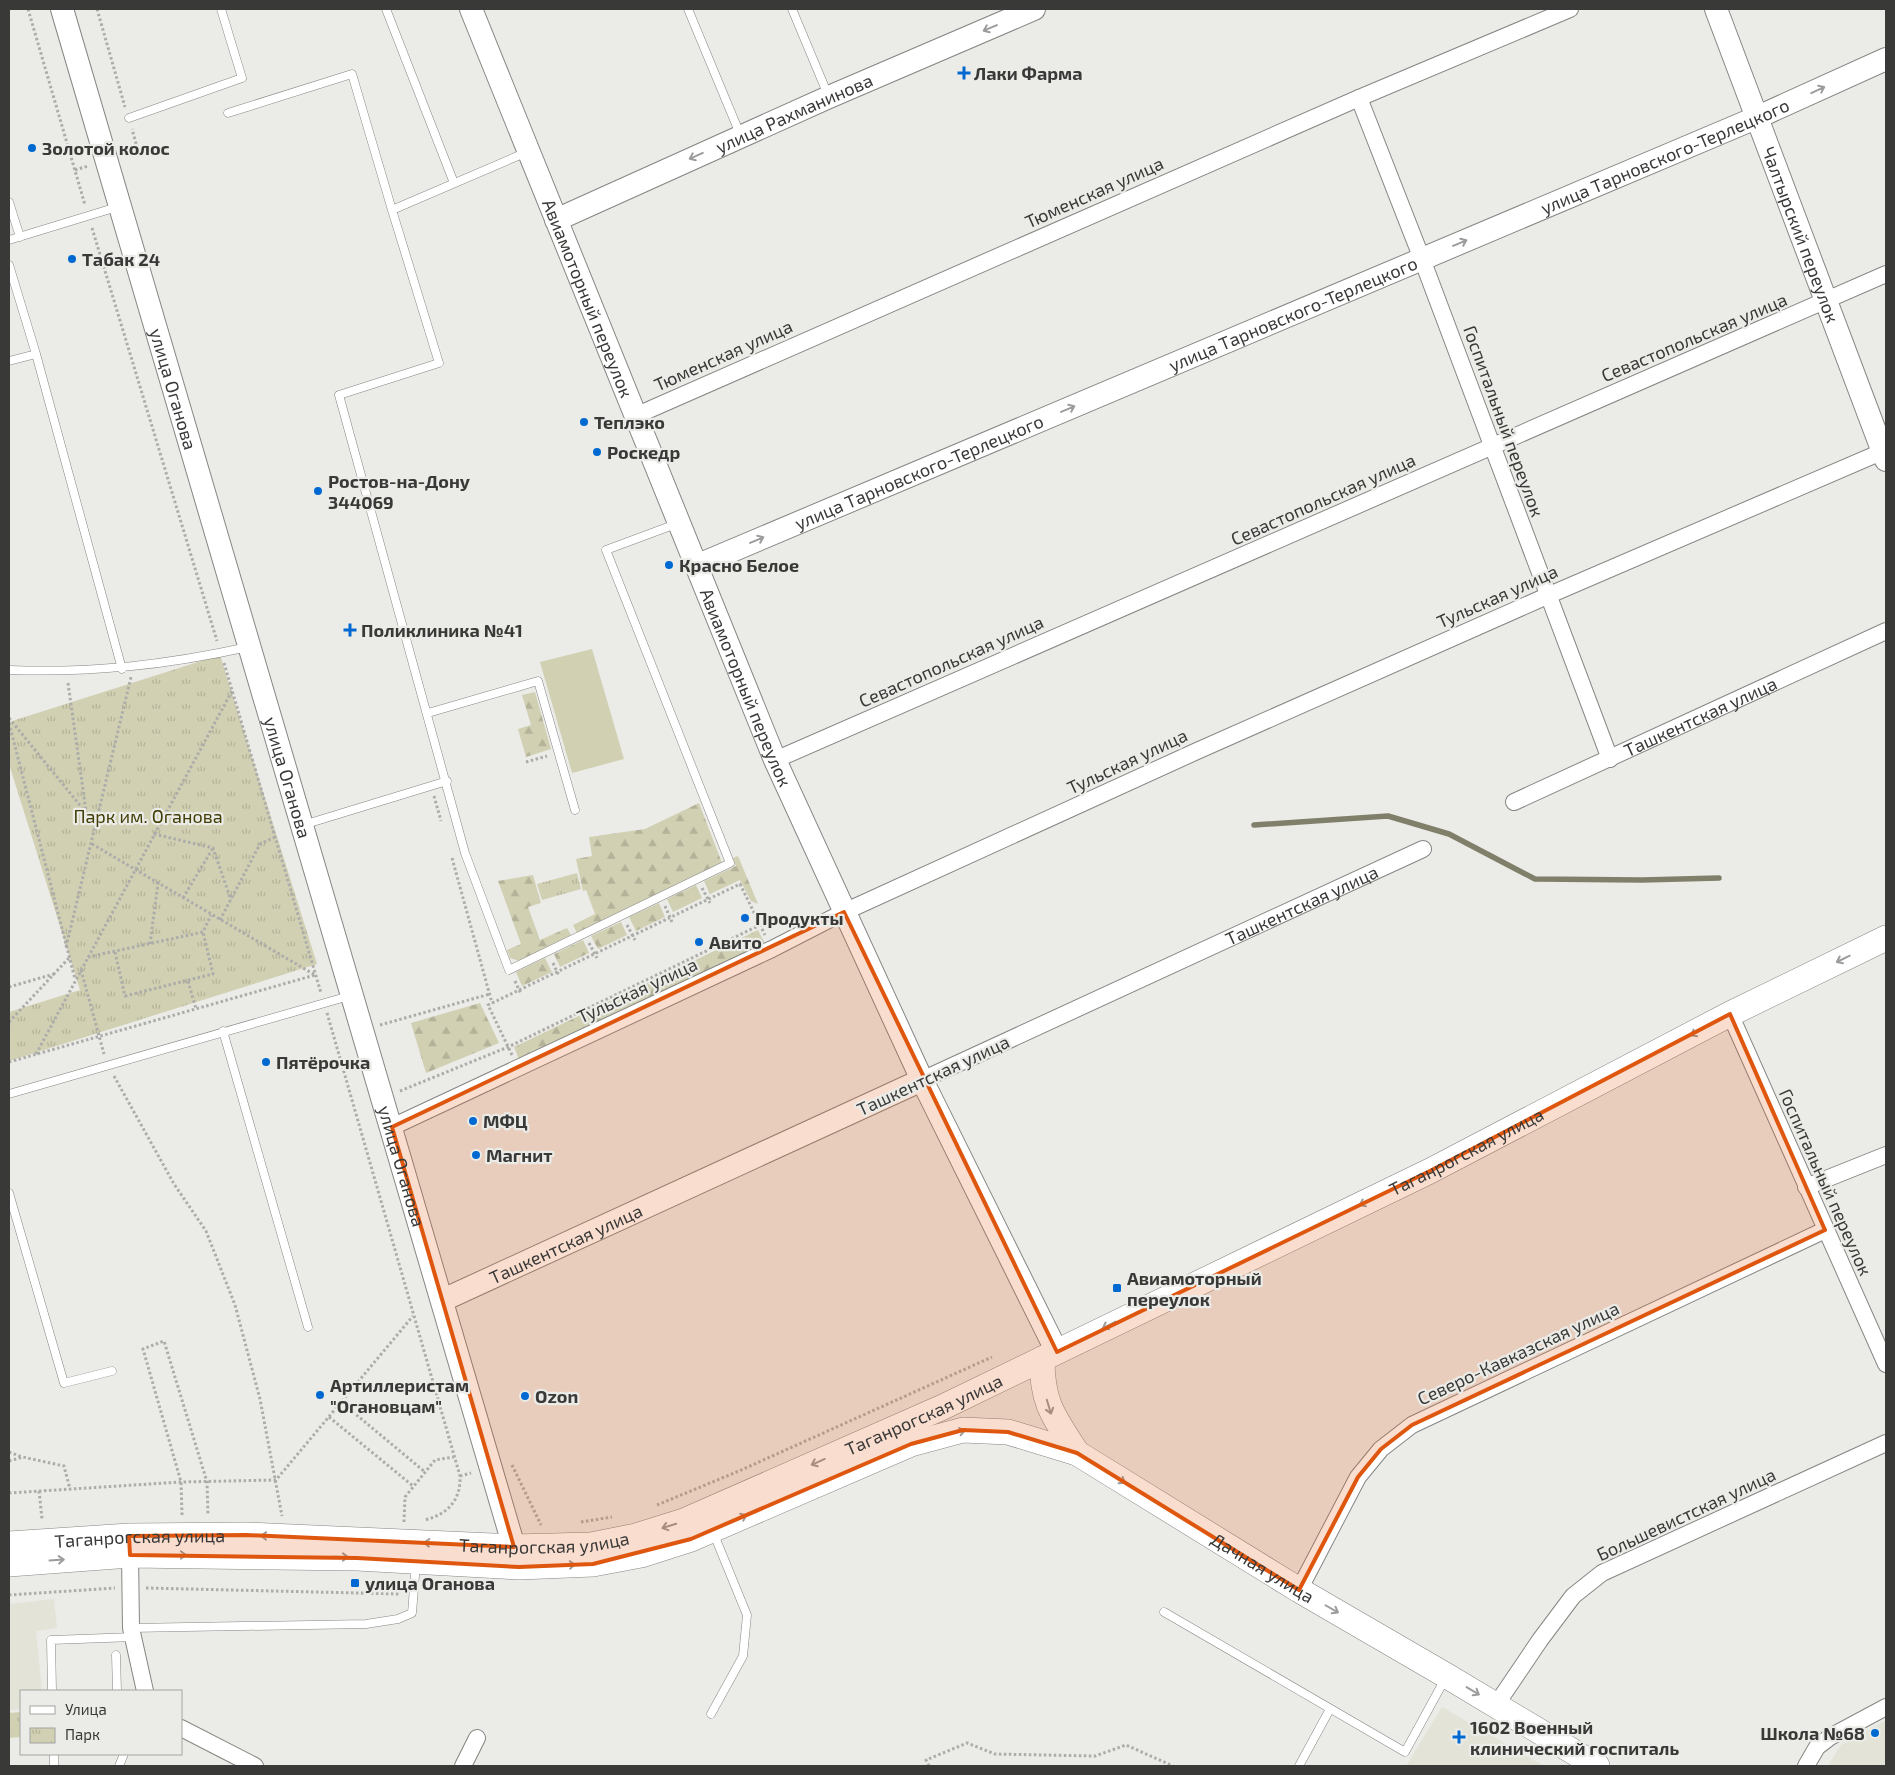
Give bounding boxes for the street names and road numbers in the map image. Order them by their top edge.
street label: улица Рахманинова [712,69,876,158]
street label: улица Тарновского-Терлецкого [1537,93,1792,219]
street label: Чалтырский переулок [1758,143,1844,326]
street label: Тюменская улица [1021,152,1167,232]
street label: Авиамоторный переулок [538,196,638,401]
street label: улица Тарновского-Терлецкого [1165,251,1420,376]
street label: Севастопольская улица [1598,288,1790,386]
street label: Тюменская улица [650,315,796,395]
street label: Госпитальный переулок [1459,322,1549,520]
street label: улица Оганова [145,326,202,452]
street label: улица Тарновского-Терлецкого [791,409,1047,534]
street label: Севастопольская улица [1227,448,1419,550]
street label: Тульская улица [1433,559,1561,633]
street label: Авиамоторный переулок [696,585,797,790]
street label: Севастопольская улица [855,610,1047,712]
street label: Ташкентская улица [1620,672,1780,761]
street label: улица Оганова [260,714,316,841]
street label: Тульская улица [1063,724,1191,798]
street label: Ташкентская улица [1222,860,1382,950]
street label: Тульская улица [573,953,701,1027]
street label: Ташкентская улица [853,1030,1013,1120]
street label: Госпитальный переулок [1775,1085,1877,1279]
street label: улица Оганова [374,1103,430,1229]
street label: Таганрогская улица [1385,1103,1547,1200]
street label: Ташкентская улица [486,1199,646,1288]
street label: Северо-Кавказская улица [1414,1297,1622,1409]
street label: Таганрогская улица [842,1369,1006,1460]
street label: Большевистская улица [1593,1463,1779,1565]
street label: Таганрогская улица [54,1524,225,1552]
street label: Таганрогская улица [459,1527,631,1558]
street label: Дачная улица [1207,1528,1318,1607]

